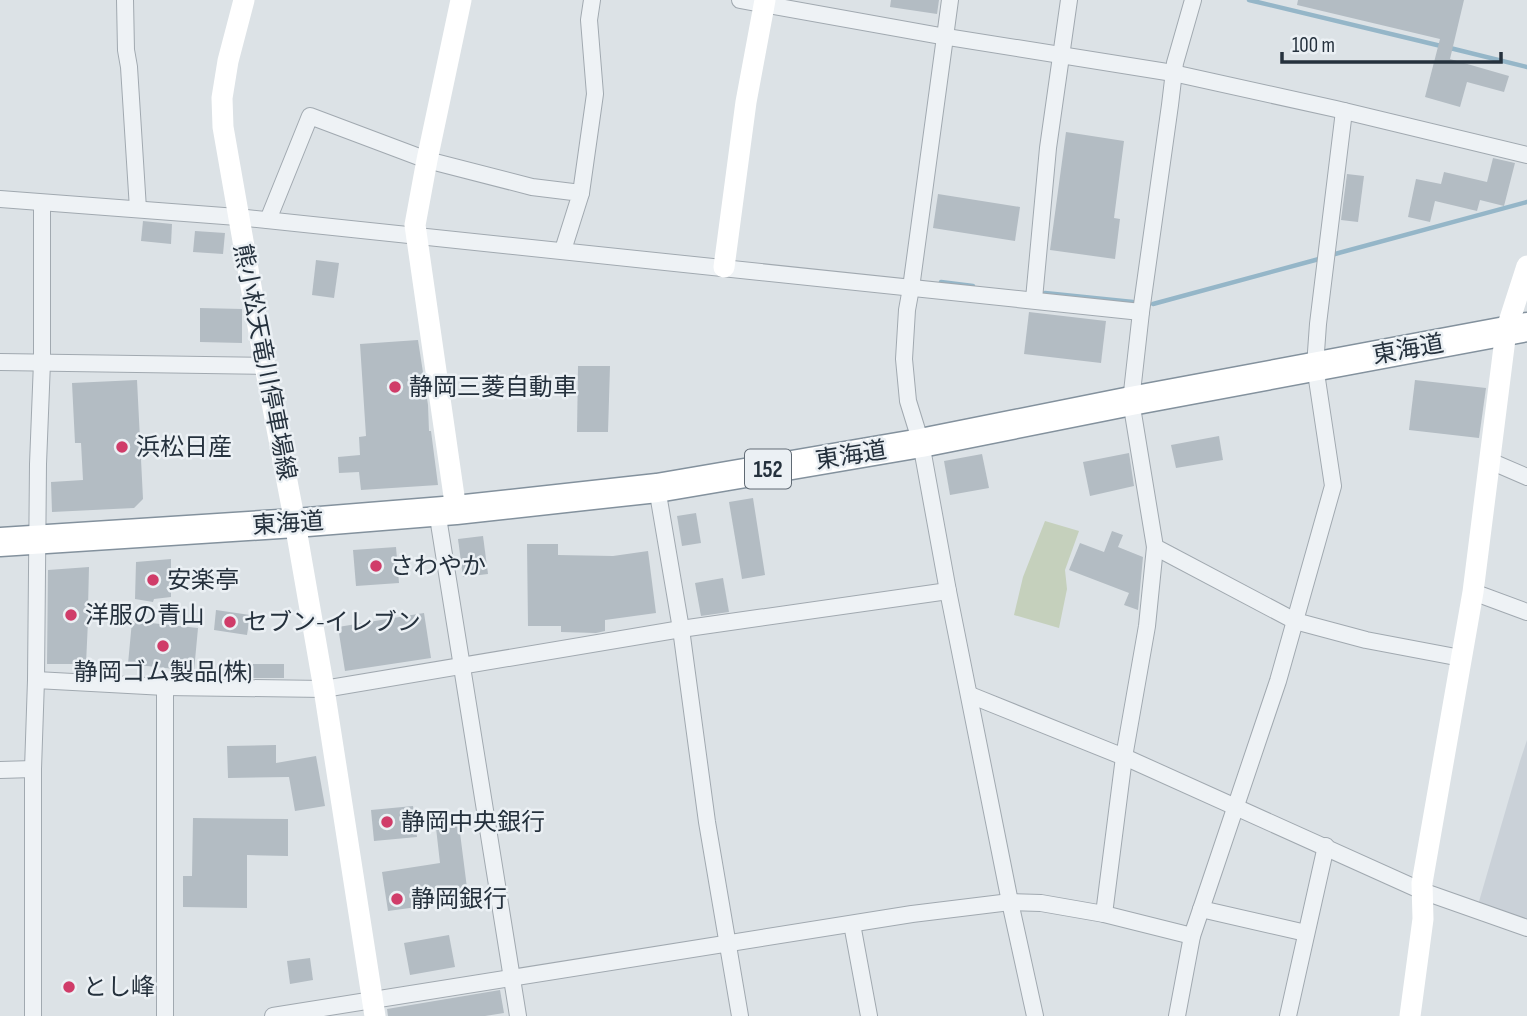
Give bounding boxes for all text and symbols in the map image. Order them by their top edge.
scale bar [1282,21,1501,65]
text: 100 m [1292,33,1335,58]
street label: 熊小松天竜川停車場線 [227,242,302,483]
street label: 東海道 [1370,329,1446,370]
place label: 静岡三菱自動車 [409,373,577,402]
marker: 静岡三菱自動車 [387,379,403,395]
place label: 浜松日産 [136,433,232,462]
street label: 東海道 [813,436,889,475]
marker: 浜松日産 [114,439,130,455]
road number: 152 [745,449,791,489]
street label: 東海道 [251,507,325,540]
place label: さわやか [390,552,486,581]
marker: さわやか [368,558,384,574]
place label: 安楽亭 [167,566,239,595]
marker: 安楽亭 [145,572,161,588]
place label: 洋服の青山 [85,601,205,630]
marker: 洋服の青山 [63,607,79,623]
place label: セブン-イレブン [244,608,421,637]
marker: セブン-イレブン [222,614,238,630]
marker: 静岡ゴム製品(株) [155,638,171,654]
place label: 静岡ゴム製品(株) [74,658,252,687]
place label: 静岡中央銀行 [401,808,545,837]
marker: 静岡中央銀行 [379,814,395,830]
place label: 静岡銀行 [411,885,507,914]
marker: 静岡銀行 [389,891,405,907]
place label: とし峰 [83,973,155,1002]
marker: とし峰 [61,979,77,995]

